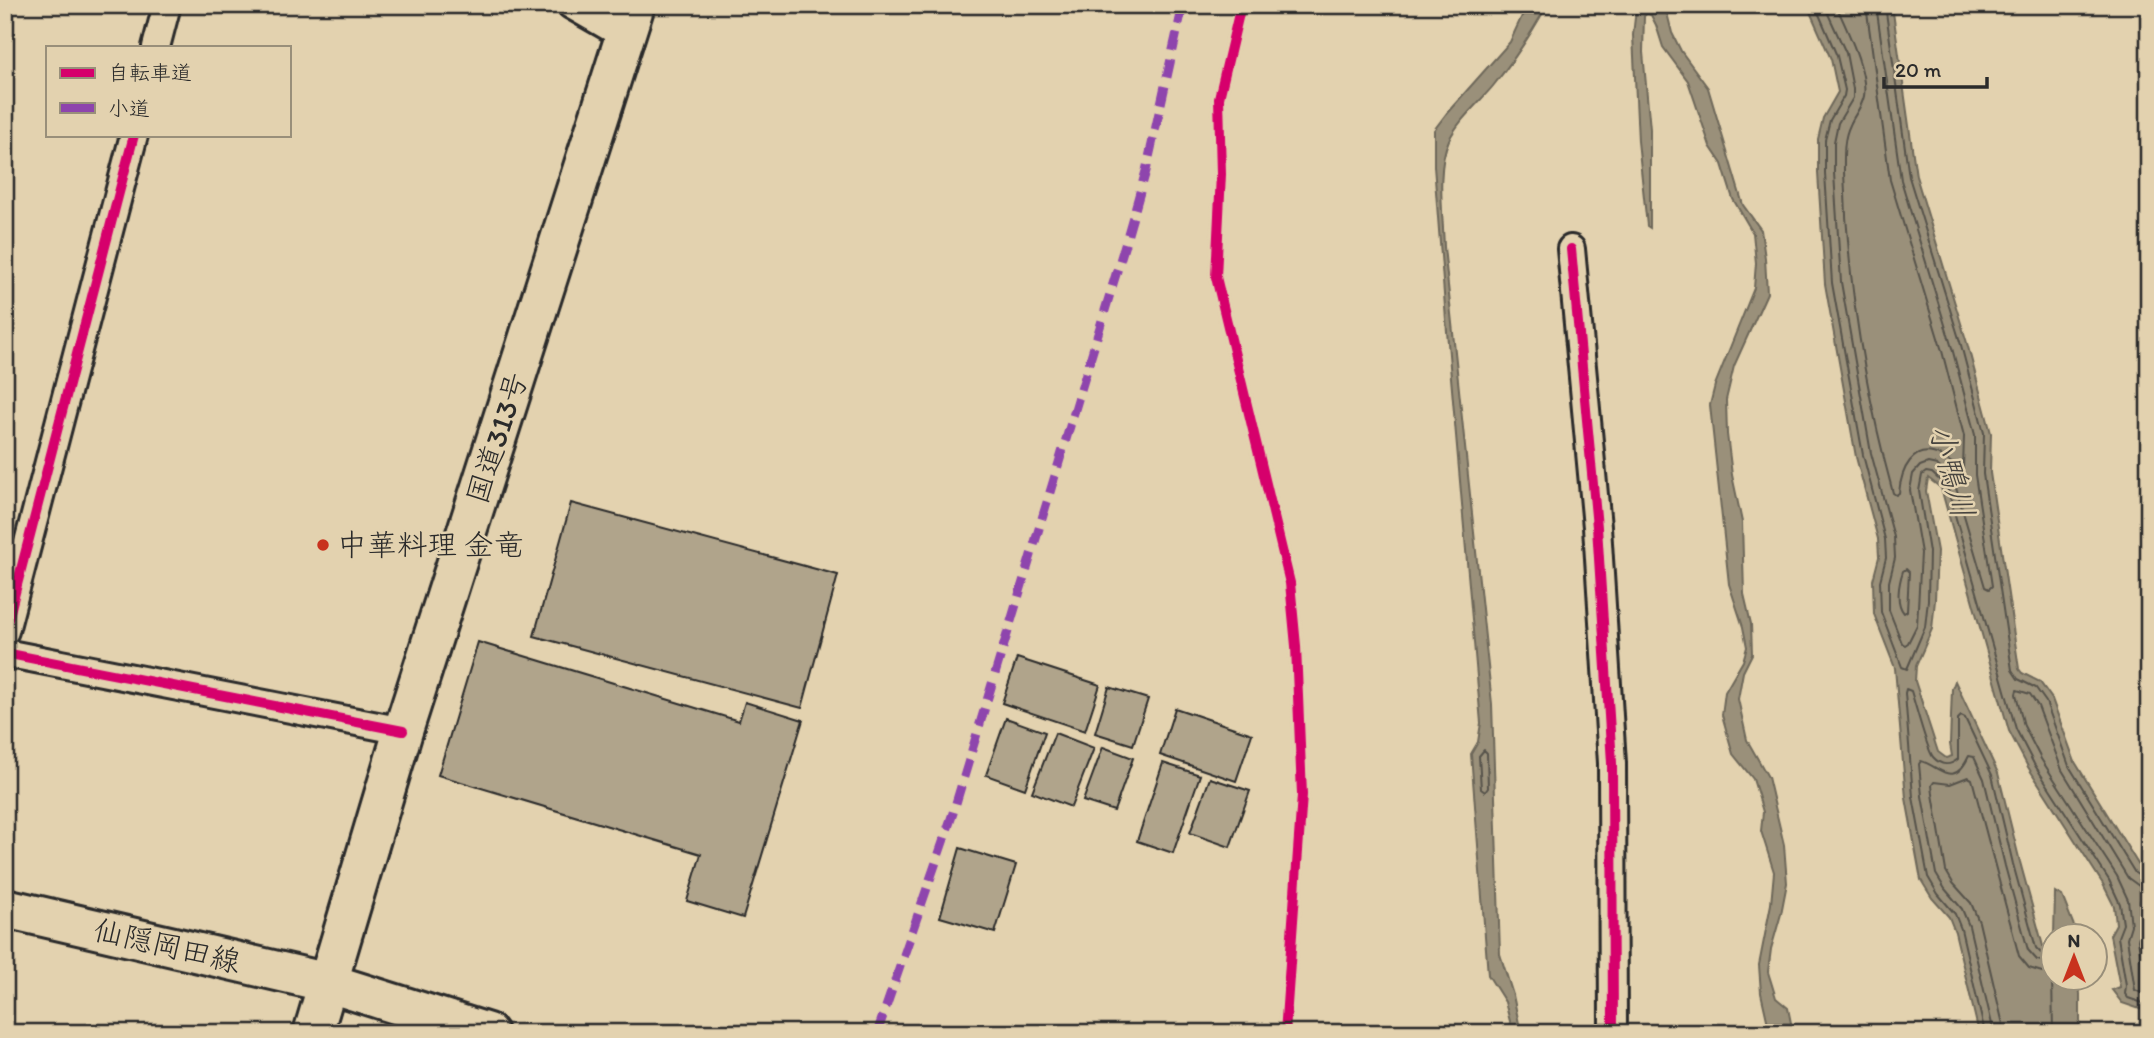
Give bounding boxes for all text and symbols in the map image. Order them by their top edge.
legend [46,46,290,136]
scale bar [1884,46,1988,90]
text: 20 m [1895,57,1942,82]
text: 自転車道 [108,60,192,85]
text: 小道 [108,96,150,121]
street label: 国道313号 [458,367,535,509]
water label: 小鴨川 [1921,420,1983,522]
place label: 中華料理 金竜 [337,526,524,563]
marker: 中華料理 金竜 [315,537,331,553]
street label: 仙隠岡田線 [90,911,244,980]
north arrow [2038,922,2108,992]
text: N [2068,929,2080,952]

